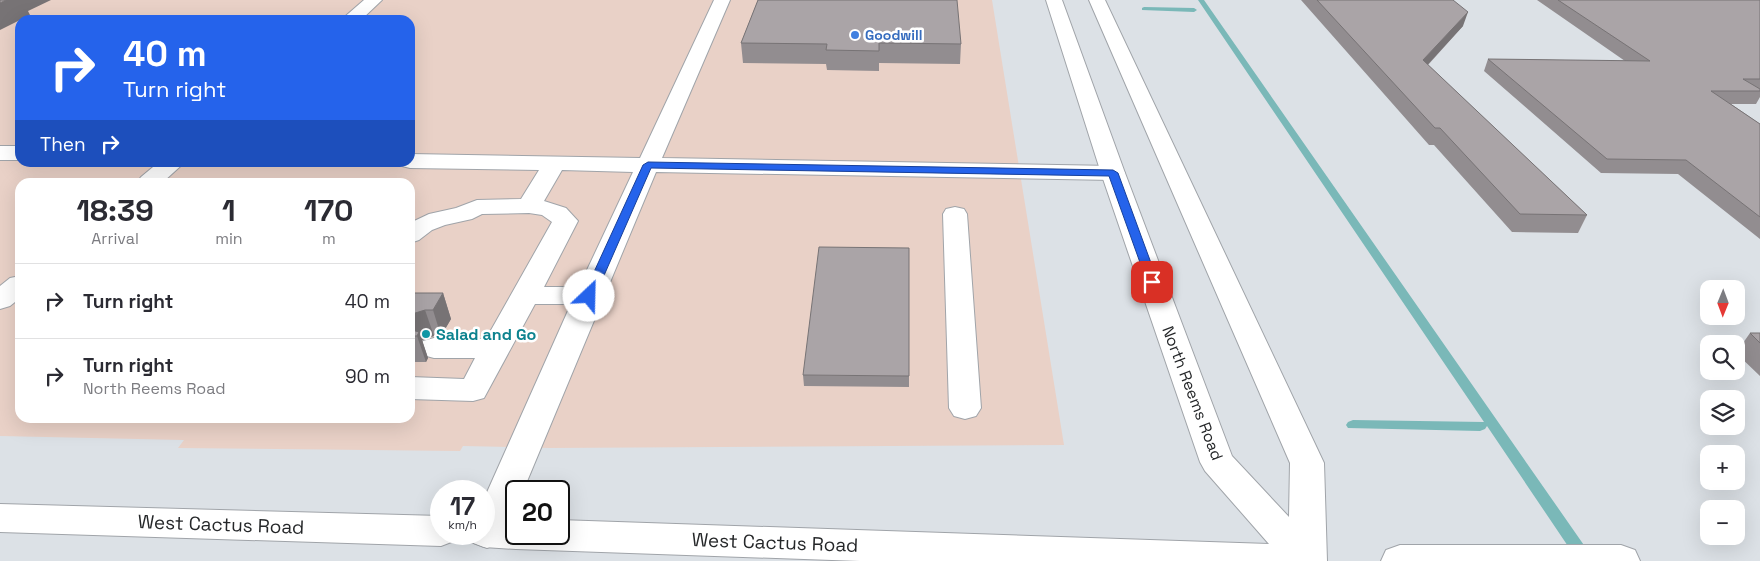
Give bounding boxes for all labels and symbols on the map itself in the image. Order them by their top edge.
place label: Goodwill [865,26,922,44]
marker: Goodwill [849,29,861,41]
pin [1131,261,1173,303]
position arrow [562,269,614,321]
north arrow [1700,280,1745,325]
street label: North Reems Road [1157,323,1228,463]
place label: Salad and Go [436,324,537,345]
marker: Salad and Go [420,328,432,340]
speed limit sign: 20 [505,480,570,545]
street label: West Cactus Road [137,509,305,540]
street label: West Cactus Road [691,527,859,558]

